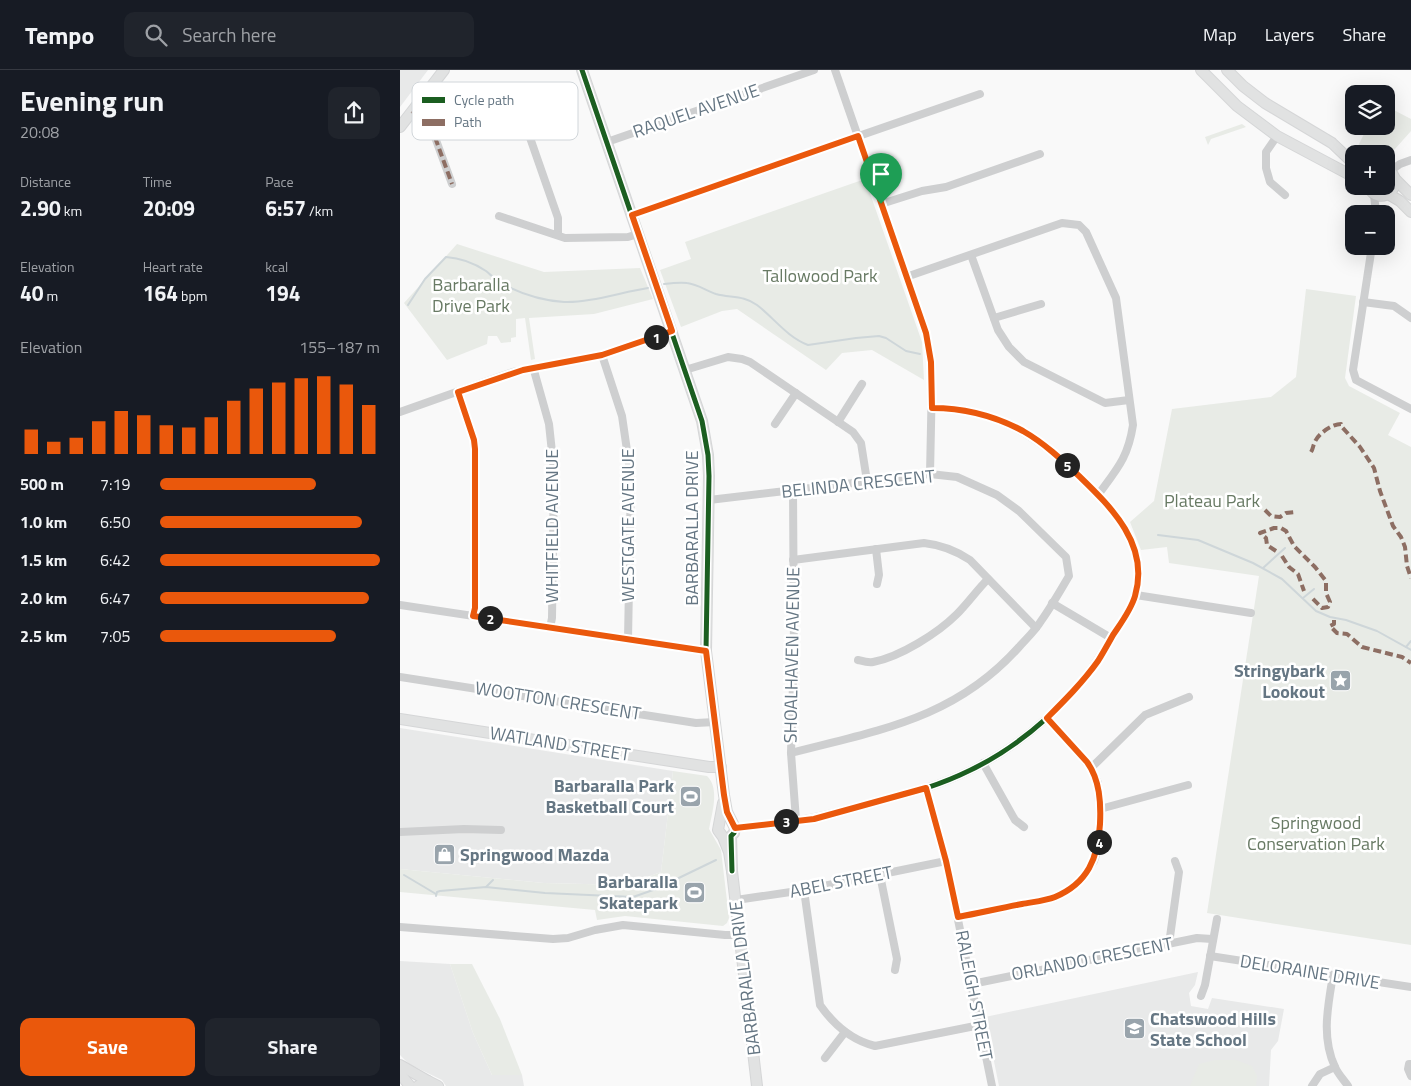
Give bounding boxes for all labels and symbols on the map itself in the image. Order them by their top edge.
street label: RAQUEL AVENUE [629,76,763,145]
legend [412,82,578,140]
text: Cycle path [454,89,514,110]
text: Path [454,111,482,132]
pin [860,153,902,204]
park label: Tallowood Park [762,262,878,289]
park label: Barbaralla Drive Park [432,271,510,319]
pin: 1 [644,324,668,350]
street label: WESTGATE AVENUE [614,448,641,602]
street label: WHITFIELD AVENUE [538,449,565,603]
street label: BARBARALLA DRIVE [678,450,705,606]
pin: 5 [1054,452,1080,478]
street label: BELINDA CRESCENT [780,462,937,505]
park label: Plateau Park [1164,487,1260,514]
street label: SHOALHAVEN AVENUE [776,567,807,743]
pin: 2 [478,606,502,630]
place label: Stringybark Lookout [1234,657,1326,705]
place icon: Stringybark Lookout [1329,669,1353,693]
street label: WOOTTON CRESCENT [473,674,644,727]
street label: WATLAND STREET [488,719,633,768]
place label: Barbaralla Park Basketball Court [545,772,675,820]
sports icon: Barbaralla Park Basketball Court [678,784,702,808]
pin: 3 [774,808,798,834]
park label: Springwood Conservation Park [1247,809,1385,857]
pin: 4 [1086,830,1112,854]
place label: Springwood Mazda [460,841,609,868]
shop icon: Springwood Mazda [432,843,456,867]
street label: ABEL STREET [787,858,895,905]
place label: Barbaralla Skatepark [597,868,679,916]
sports icon: Barbaralla Skatepark [682,880,706,904]
street label: BARBARALLA DRIVE [722,899,767,1057]
street label: RALEIGH STREET [949,928,1000,1063]
street label: ORLANDO CRESCENT [1009,930,1175,987]
street label: DELORAINE DRIVE [1238,947,1382,996]
place label: Chatswood Hills State School [1150,1005,1276,1053]
school or university icon: Chatswood Hills State School [1122,1017,1146,1041]

